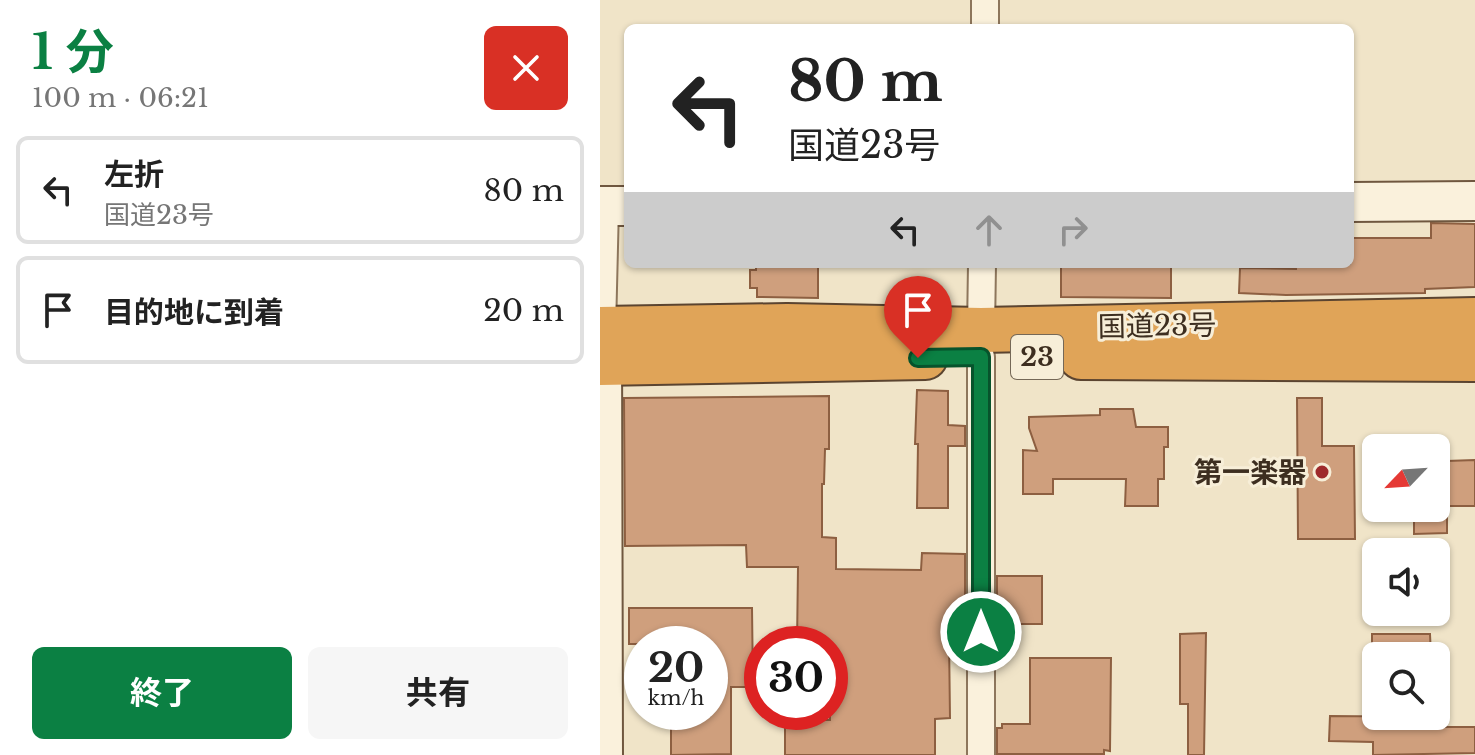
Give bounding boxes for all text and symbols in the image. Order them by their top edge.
text: 1 分 [32,22,114,82]
button: close [484,26,568,110]
text: 80 m [788,47,943,116]
icon: left [656,56,760,160]
text: 100 m · 06:21 [32,82,209,114]
text: 国道23号 [788,123,940,168]
text: 左折 [104,156,164,193]
icon: left [36,168,80,212]
text: 80 m [484,172,564,209]
text: 国道23号 [104,199,214,231]
icon: left [883,208,927,252]
icon: ahead [967,208,1011,252]
icon: right [1051,208,1095,252]
pin [884,276,952,358]
icon: arrive [36,288,80,332]
icon: arrive [896,288,940,332]
text: 20 m [483,292,564,329]
text: 目的地に到着 [104,294,284,331]
street label: 国道23号 [1097,307,1217,345]
road number: 23 [1011,335,1063,379]
north arrow [1362,434,1450,522]
map controls [1362,434,1450,730]
place label: 第一楽器 [1194,455,1306,490]
marker: 第一楽器 [1313,463,1331,481]
button: sound [1362,538,1450,626]
position arrow [939,590,1023,674]
speed limit sign: 30 [744,626,848,730]
button: search [1362,642,1450,730]
text: 20 [648,643,704,693]
button: 終了 [32,647,292,739]
button: 共有 [308,647,568,739]
text: km/h [648,686,704,710]

